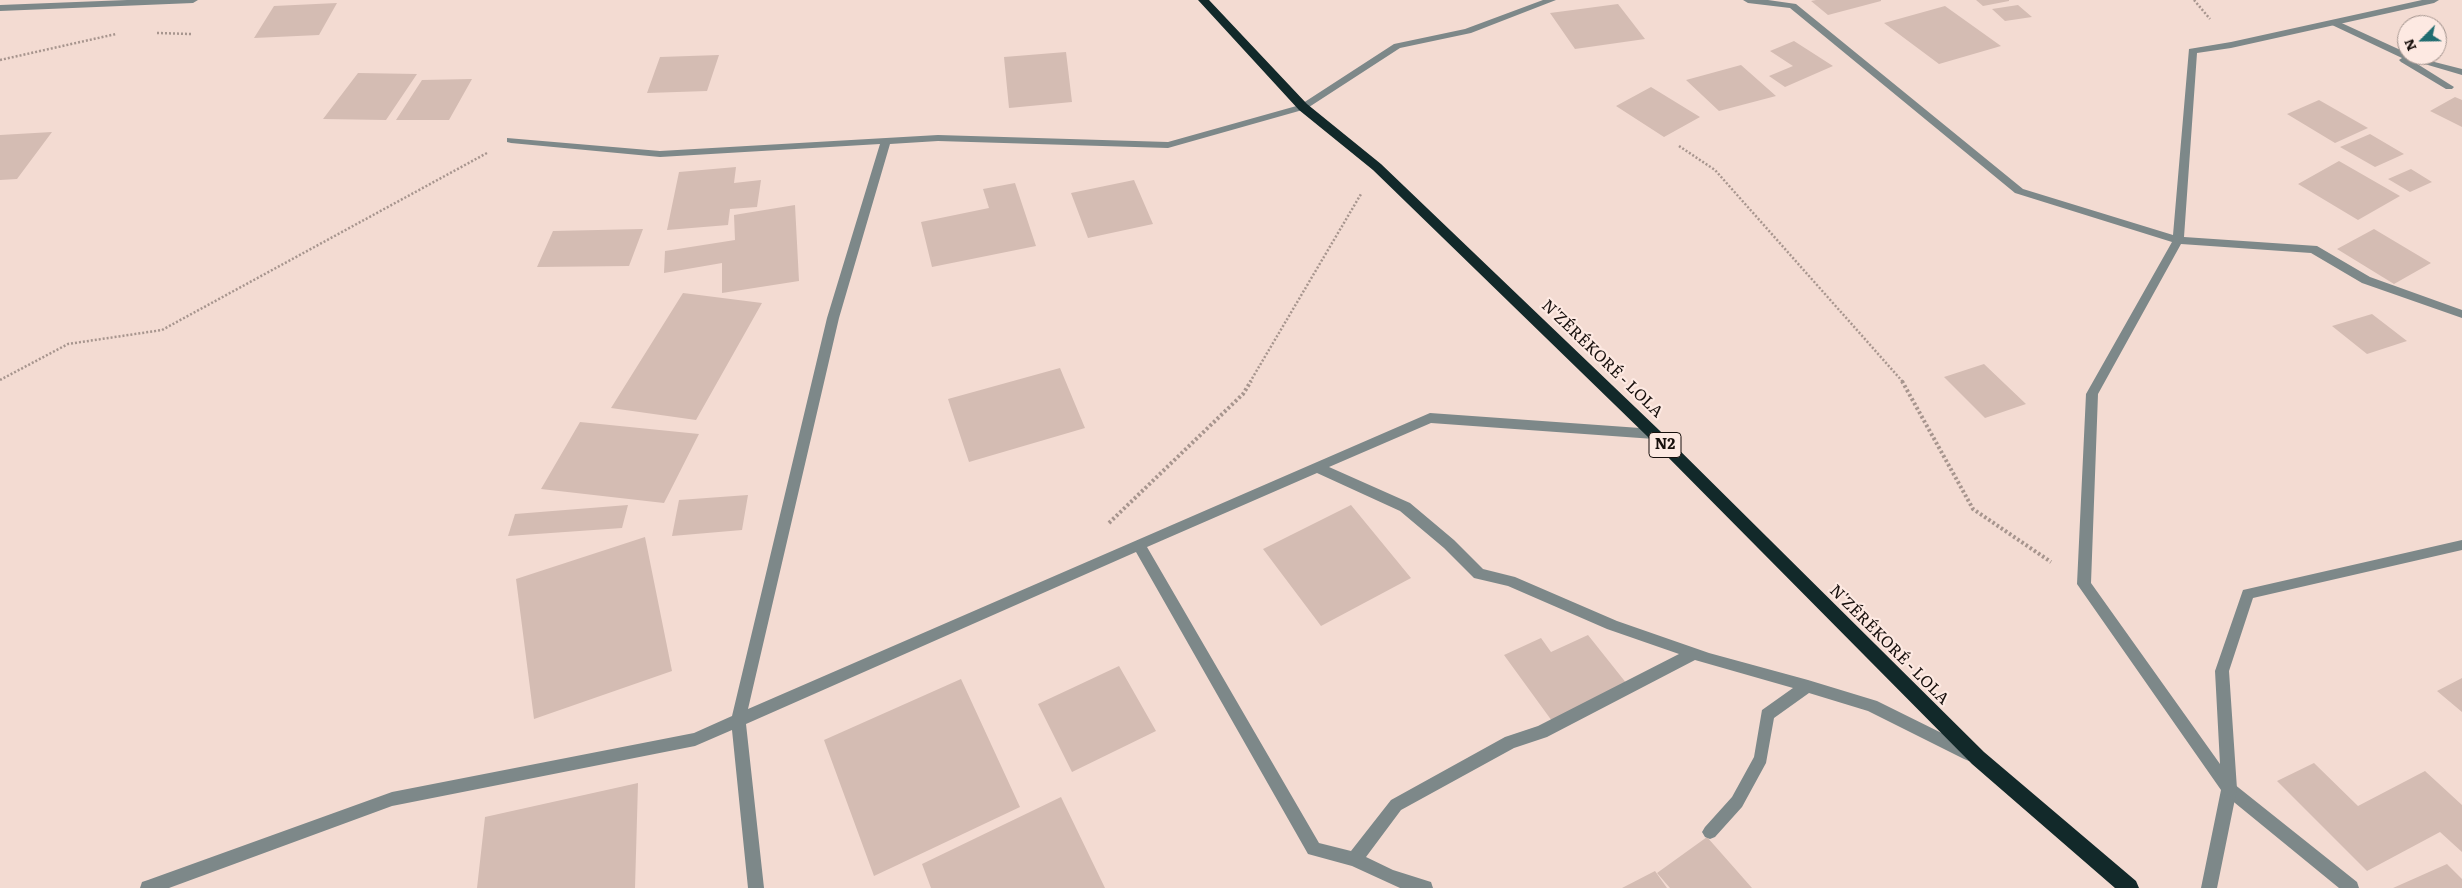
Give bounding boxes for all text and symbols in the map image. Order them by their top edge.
north arrow [2397,15,2447,65]
text: N [2398,36,2421,55]
street label: N'ZÉRÉKORÉ - LOLA [1537,296,1667,422]
road number: N2 [1649,432,1681,458]
street label: N'ZÉRÉKORÉ - LOLA [1825,581,1953,709]

